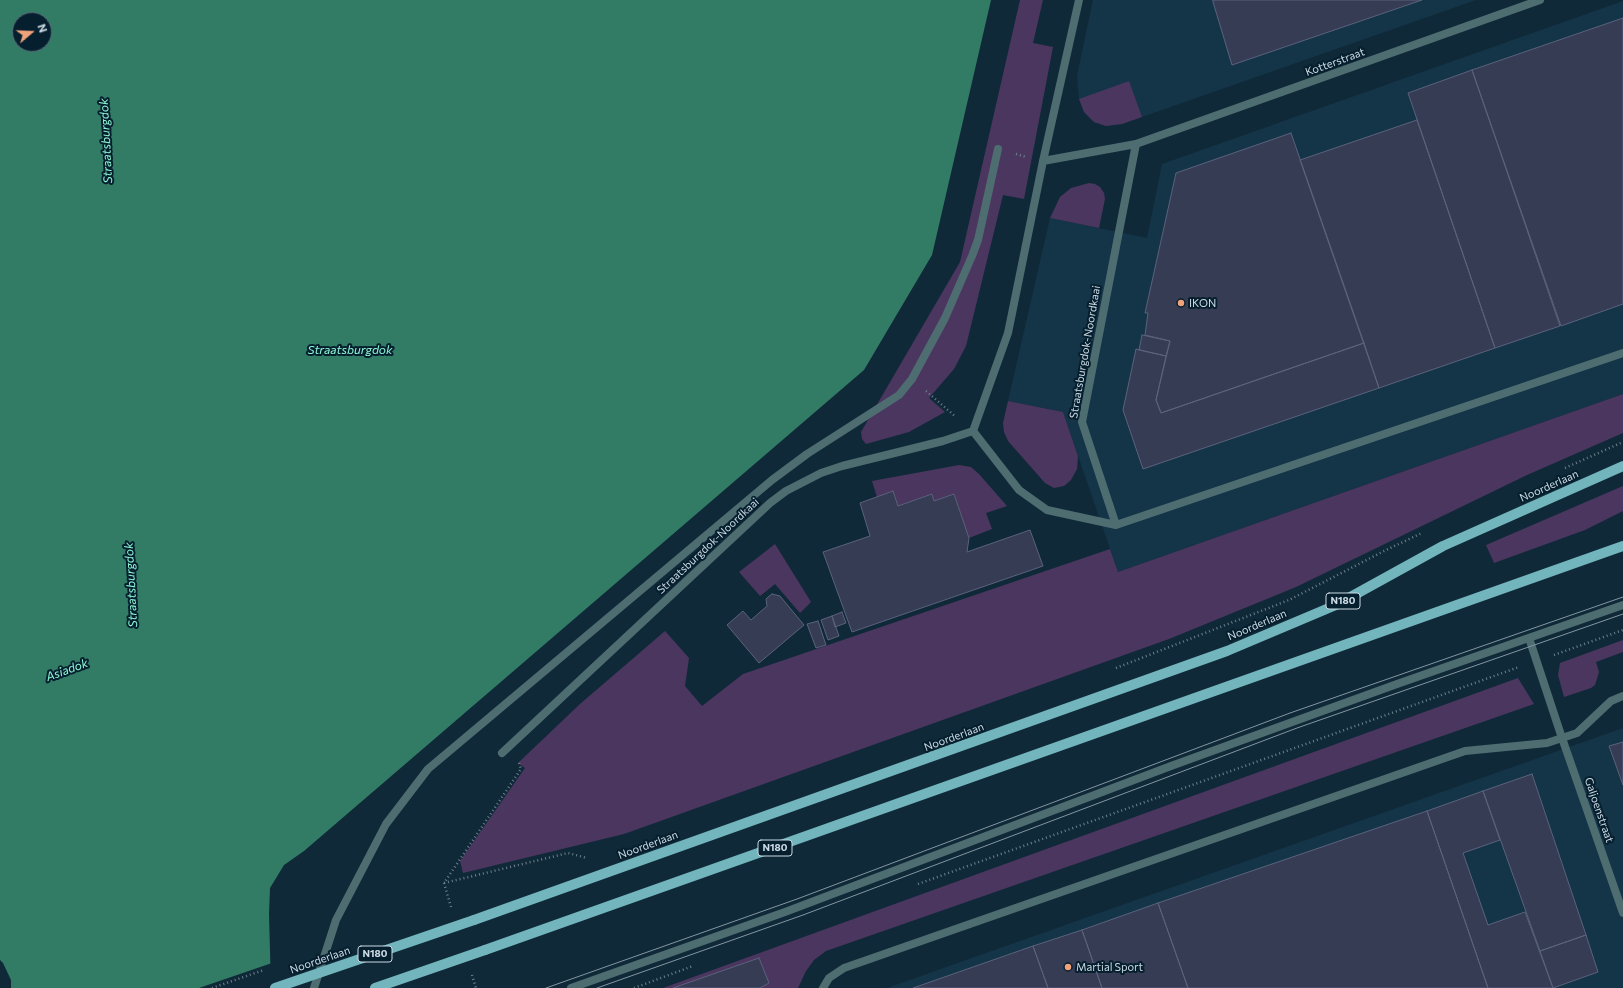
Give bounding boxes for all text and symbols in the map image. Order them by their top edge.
north arrow [12,12,52,52]
text: N [35,22,50,34]
street label: Kotterstraat [1304,45,1366,79]
water label: Straatsburgdok [97,98,115,184]
street label: Straatsburgdok-Noordkaai [1067,285,1103,419]
place label: IKON [1189,296,1216,310]
marker: IKON [1176,298,1186,308]
water label: Straatsburgdok [307,343,393,357]
street label: Noorderlaan [1518,467,1580,505]
street label: Straatsburgdok-Noordkaai [654,495,762,597]
water label: Straatsburgdok [122,542,140,628]
road number: N180 [1326,593,1360,609]
street label: Noorderlaan [1226,607,1288,643]
water label: Asiadok [44,656,90,684]
street label: Noorderlaan [922,720,986,754]
street label: Galjoenstraat [1582,776,1616,844]
street label: Noorderlaan [616,828,680,862]
road number: N180 [758,840,792,856]
street label: Noorderlaan [288,944,352,976]
road number: N180 [358,946,392,962]
place label: Martial Sport [1076,960,1143,974]
marker: Martial Sport [1063,962,1073,972]

